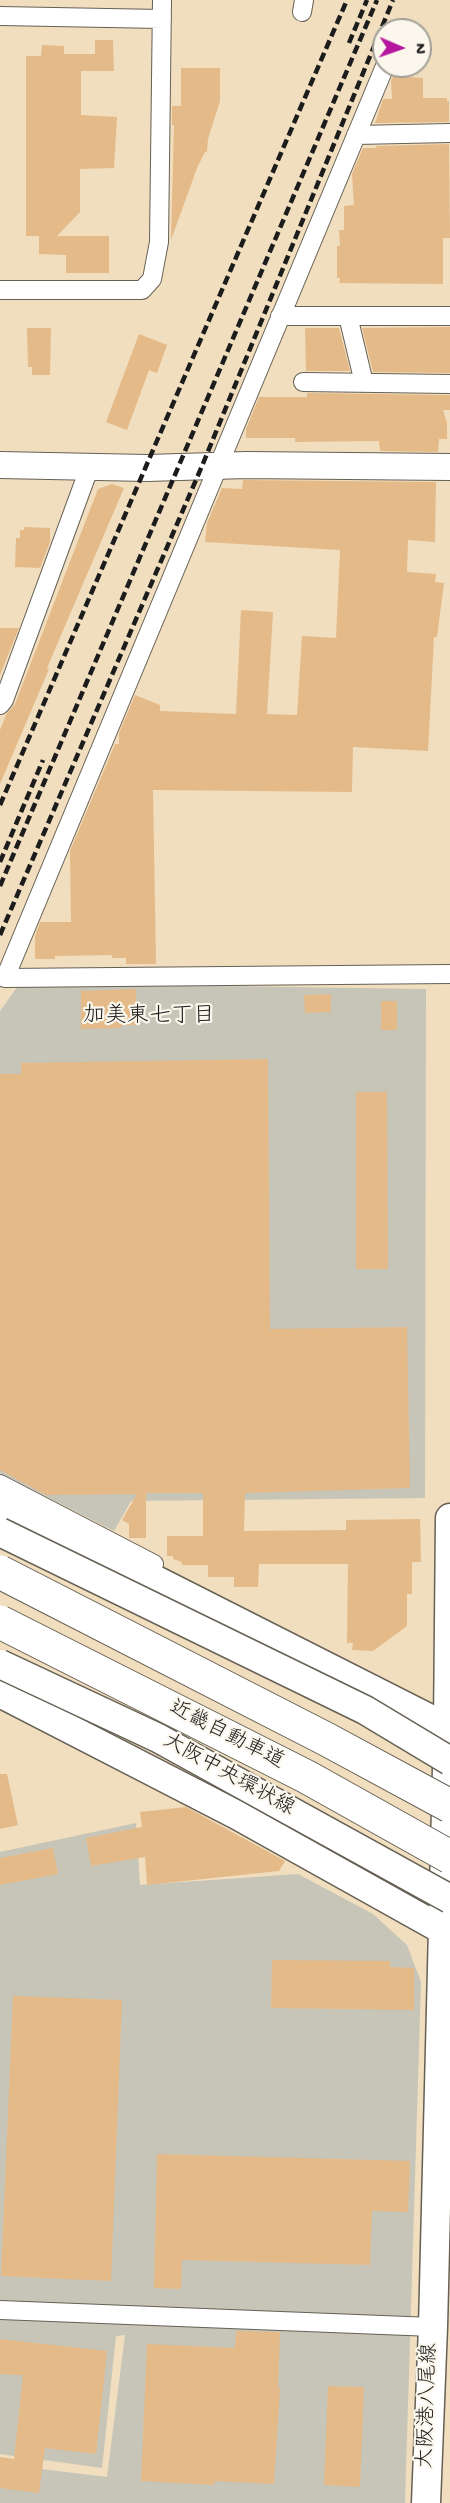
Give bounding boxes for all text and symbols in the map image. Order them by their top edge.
north arrow [372,18,432,78]
text: N [409,43,428,54]
district label: 加美東七丁目 [83,1005,215,1031]
street label: 近畿自動車道 [164,1696,288,1776]
street label: 大阪中央環状線 [158,1729,298,1823]
street label: 大阪港八尾線 [414,2343,444,2469]

